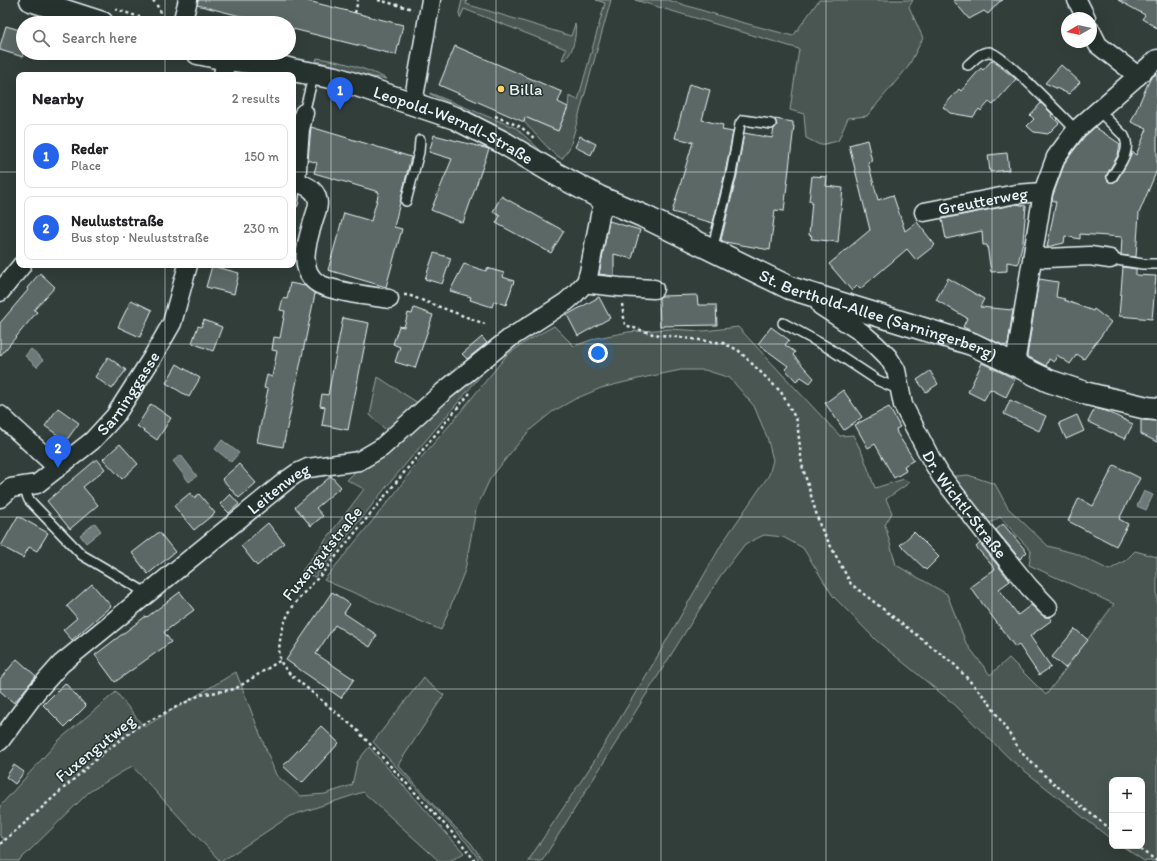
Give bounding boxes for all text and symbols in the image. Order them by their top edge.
north arrow [1061,12,1097,48]
search box [16,16,296,60]
icon: search [30,27,52,49]
text: Search here [62,29,137,47]
pin: 1 [327,77,353,110]
place label: Billa [509,79,542,99]
street label: Leopold-Werndl-Straße [371,81,537,168]
marker: Billa [496,84,506,94]
text: Nearby [32,88,84,108]
text: 2 results [232,91,280,106]
text: Reder [71,140,108,158]
text: 1 [43,149,49,164]
text: 150 m [244,149,279,164]
text: Place [71,158,101,173]
street label: Greutterweg [936,183,1029,219]
text: Neuluststraße [71,212,164,230]
text: 2 [43,221,49,236]
text: 230 m [243,221,279,236]
text: Bus stop · Neuluststraße [71,230,209,245]
street label: St. Berthold-Allee (Sarningerberg) [756,265,1000,365]
your location [588,343,608,363]
street label: Sarninggasse [92,348,164,440]
pin: 2 [45,435,71,468]
street label: Dr. Wichtl-Straße [918,447,1012,562]
street label: Leitenweg [243,459,313,518]
street label: Fuxengutstraße [278,502,366,604]
street label: Fuxengutweg [51,710,139,786]
map controls [1109,777,1145,849]
button: + [1109,777,1145,813]
button: − [1109,813,1145,849]

